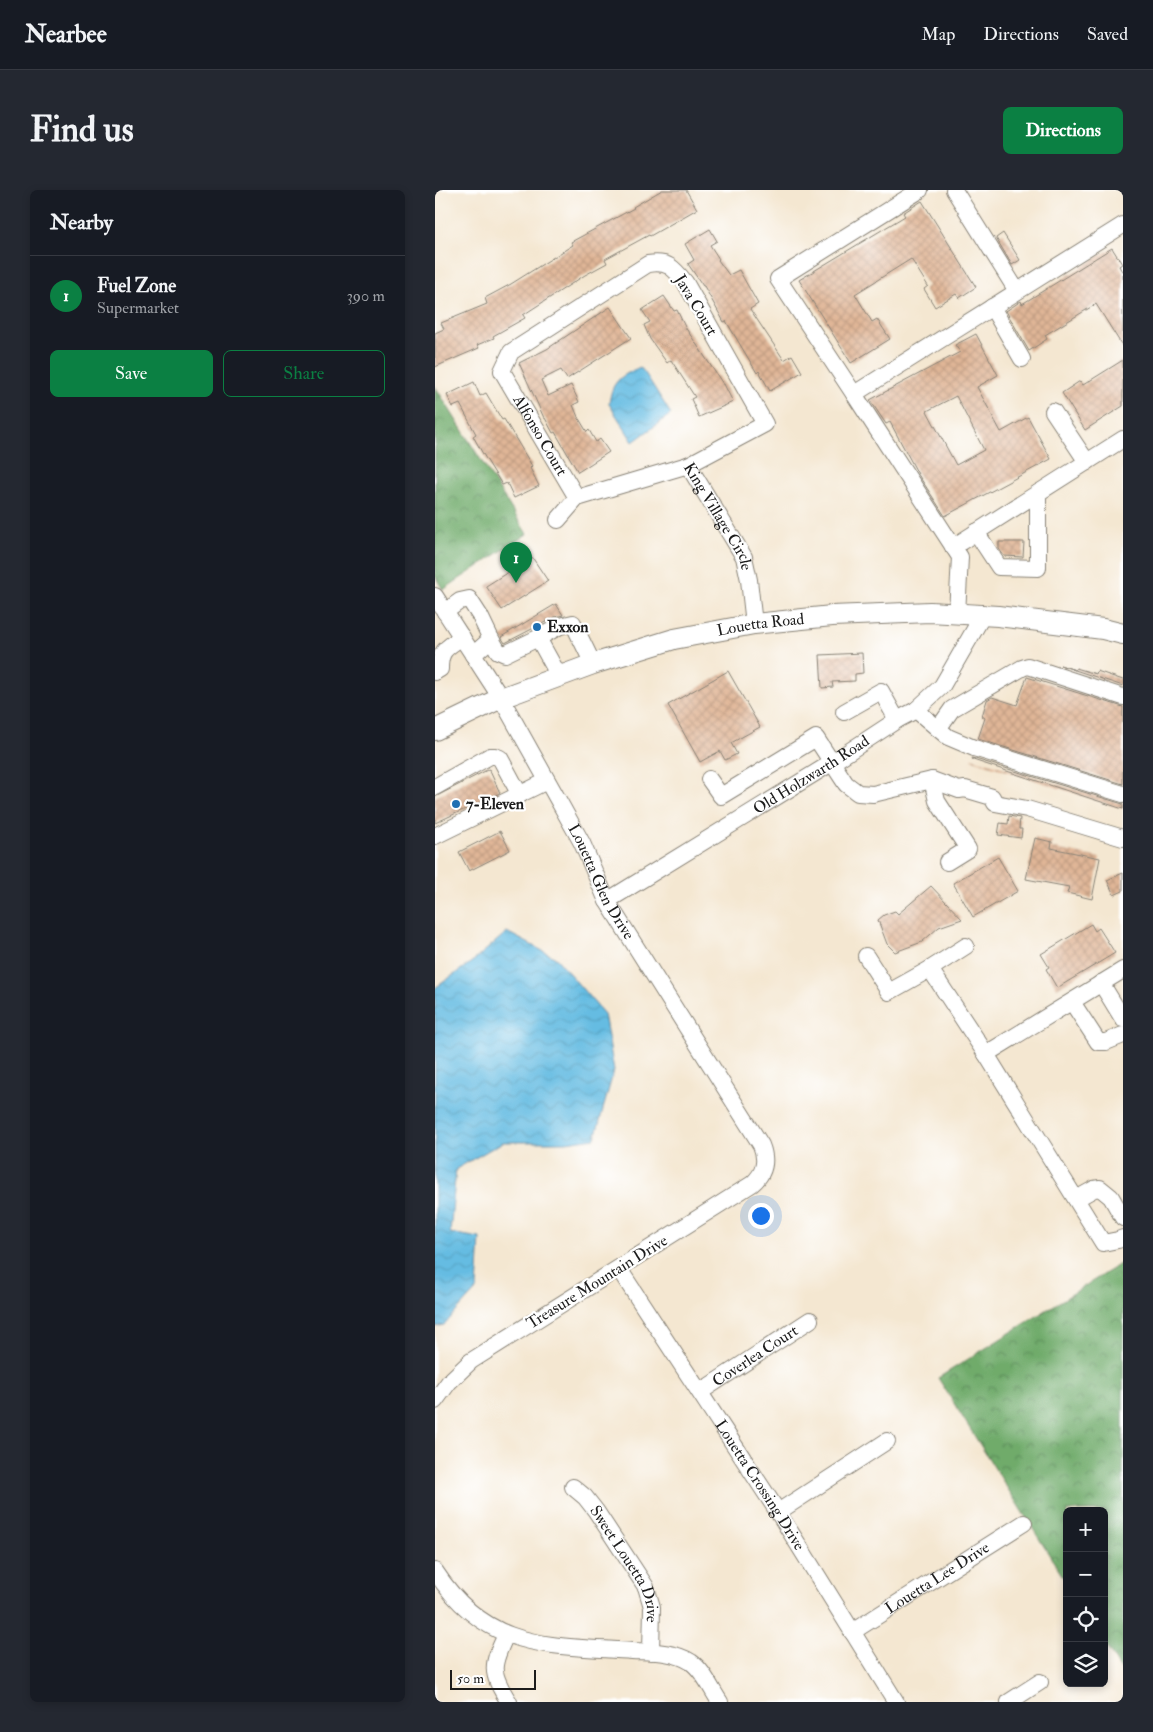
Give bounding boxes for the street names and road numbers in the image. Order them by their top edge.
street label: Java Court [669,270,722,340]
street label: Alfonso Court [508,390,572,480]
street label: King Village Circle [679,459,757,573]
street label: Louetta Road [715,609,805,641]
street label: Old Holzwarth Road [749,731,873,819]
street label: Louetta Glen Drive [563,821,639,944]
street label: Treasure Mountain Drive [523,1230,672,1334]
street label: Coverlea Court [709,1321,802,1391]
street label: Louetta Crossing Drive [710,1416,809,1554]
street label: Sweet Louetta Drive [585,1502,662,1623]
street label: Louetta Lee Drive [881,1537,993,1618]

